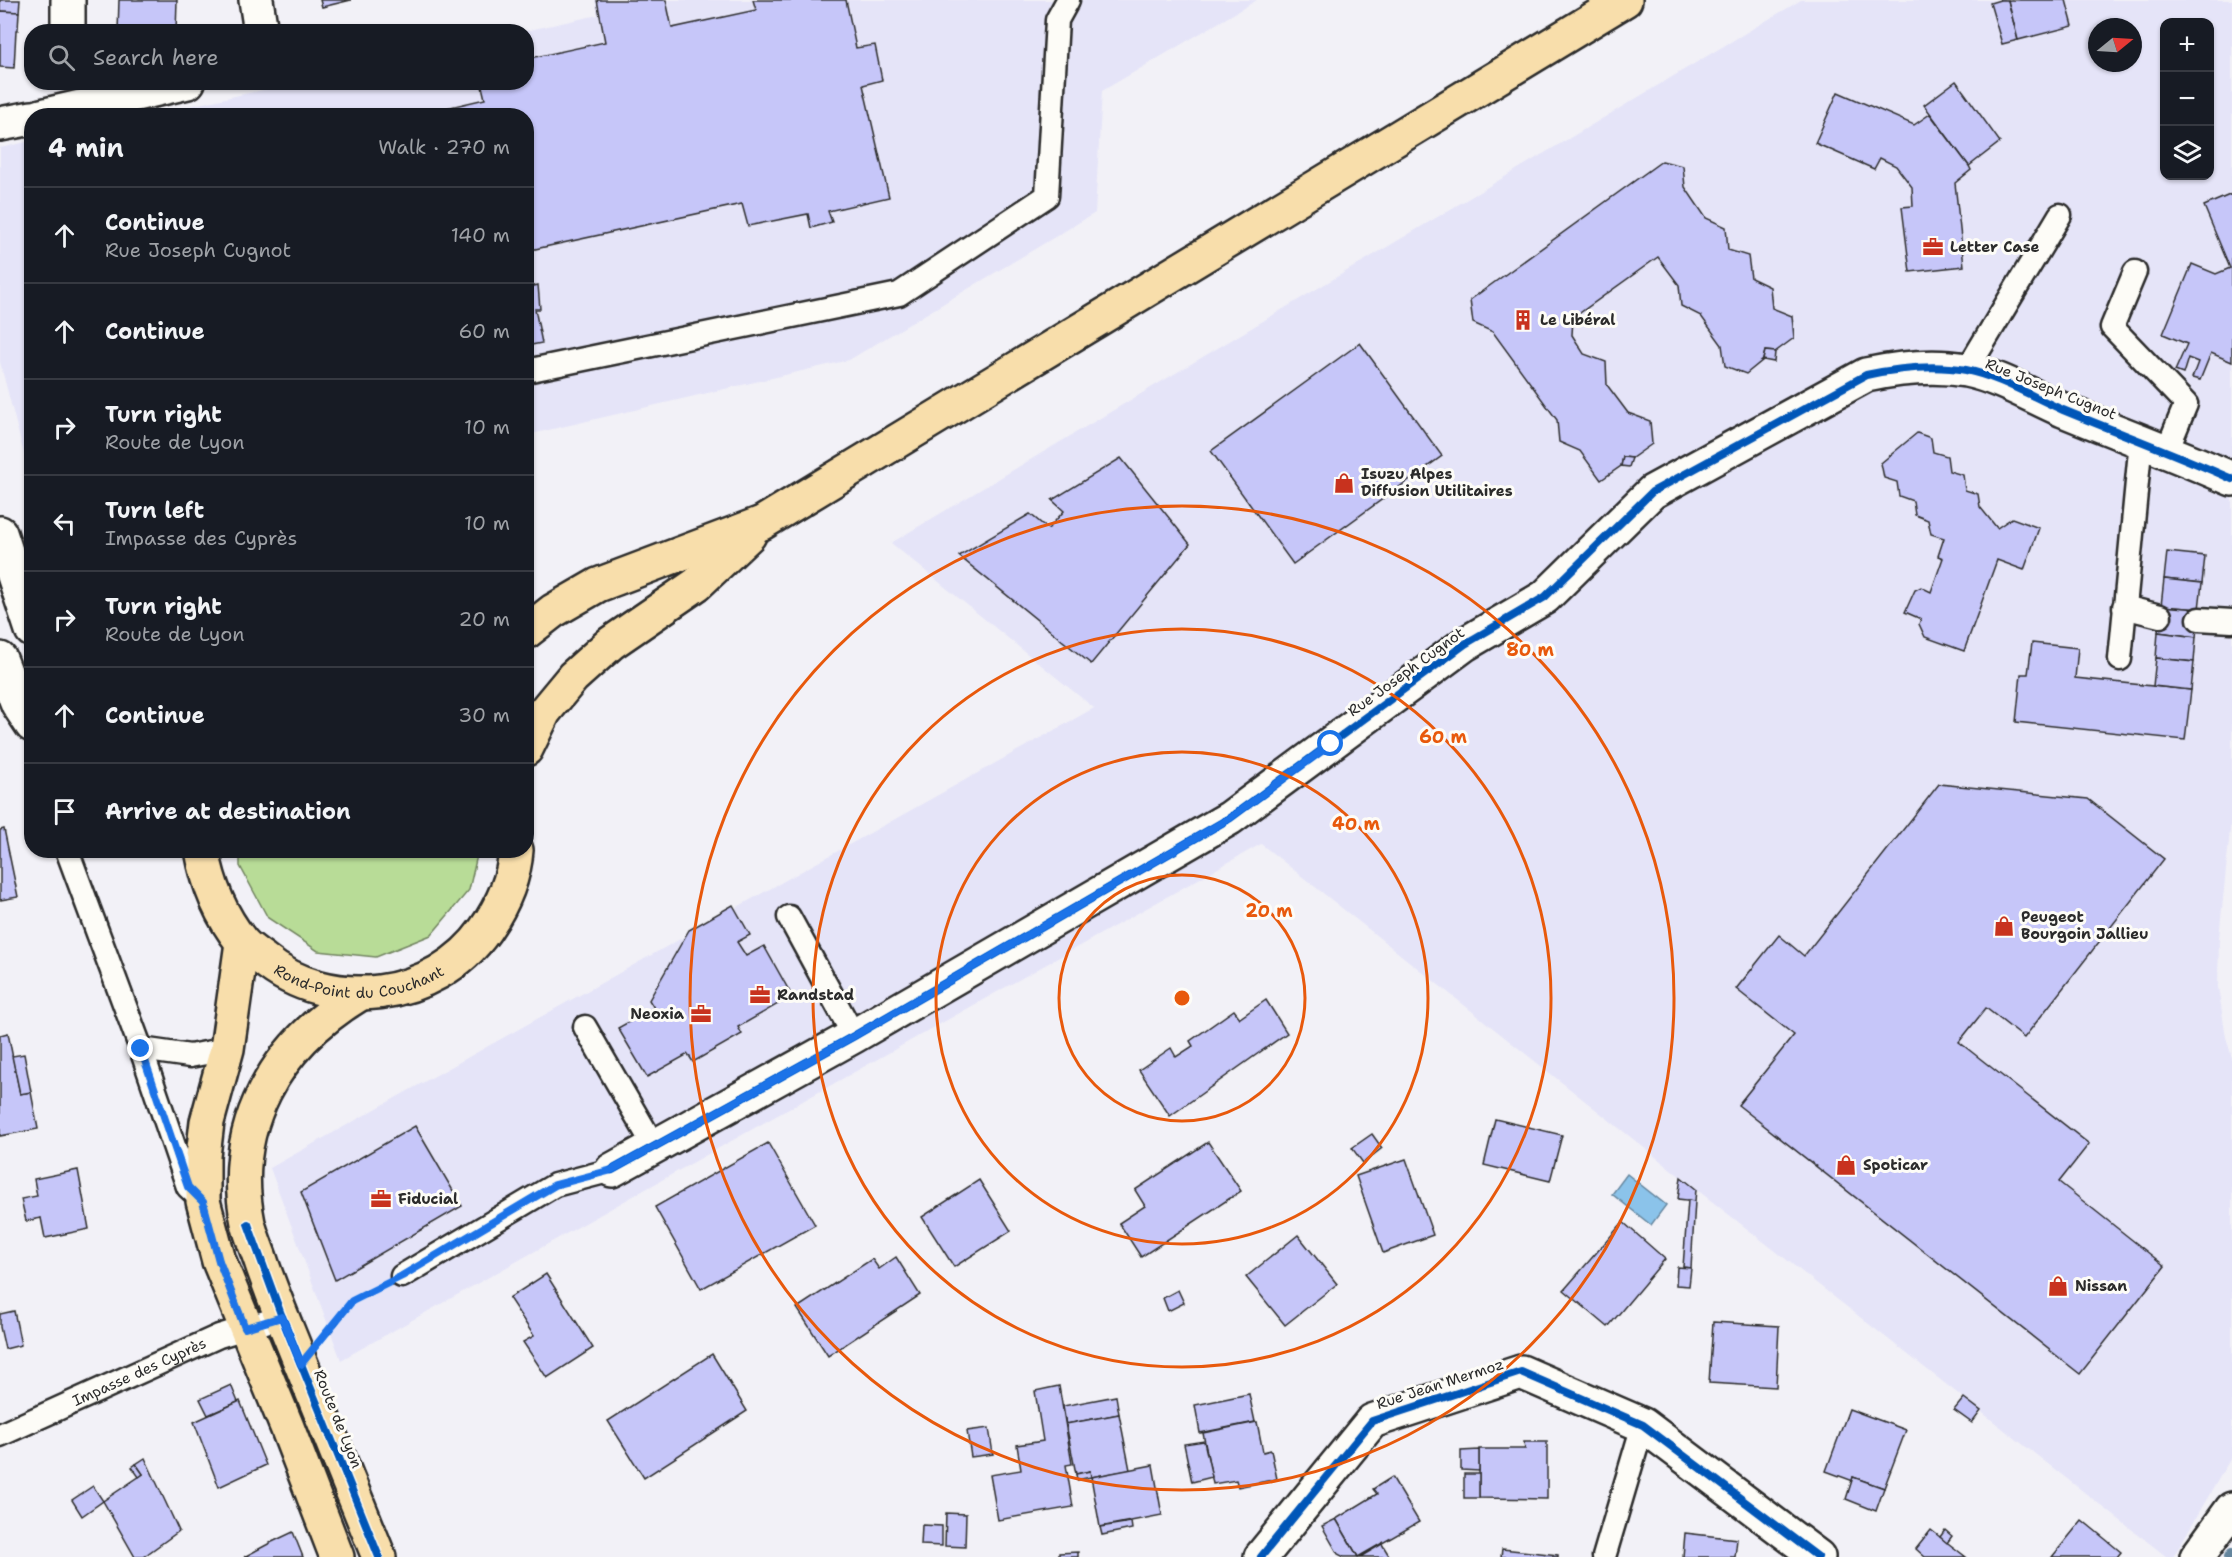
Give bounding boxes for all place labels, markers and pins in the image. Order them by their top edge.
office icon: Letter Case [1921,235,1945,259]
place label: Letter Case [1950,237,2040,257]
building icon: Le Libéral [1511,308,1535,332]
place label: Le Libéral [1540,310,1615,330]
place label: Isuzu Alpes Diffusion Utilitaires [1361,464,1513,501]
shop icon: Isuzu Alpes Diffusion Utilitaires [1332,471,1356,495]
place label: Peugeot Bourgoin Jallieu [2021,907,2149,944]
shop icon: Peugeot Bourgoin Jallieu [1992,914,2016,938]
office icon: Randstad [748,983,772,1007]
place label: Randstad [777,985,854,1005]
centre of rings [1172,988,1192,1008]
office icon: Neoxia [689,1002,713,1026]
place label: Neoxia [630,1004,685,1024]
shop icon: Spoticar [1834,1153,1858,1177]
place label: Spoticar [1863,1155,1928,1175]
office icon: Fiducial [369,1187,393,1211]
place label: Fiducial [398,1189,458,1209]
shop icon: Nissan [2046,1274,2070,1298]
place label: Nissan [2075,1276,2127,1296]

